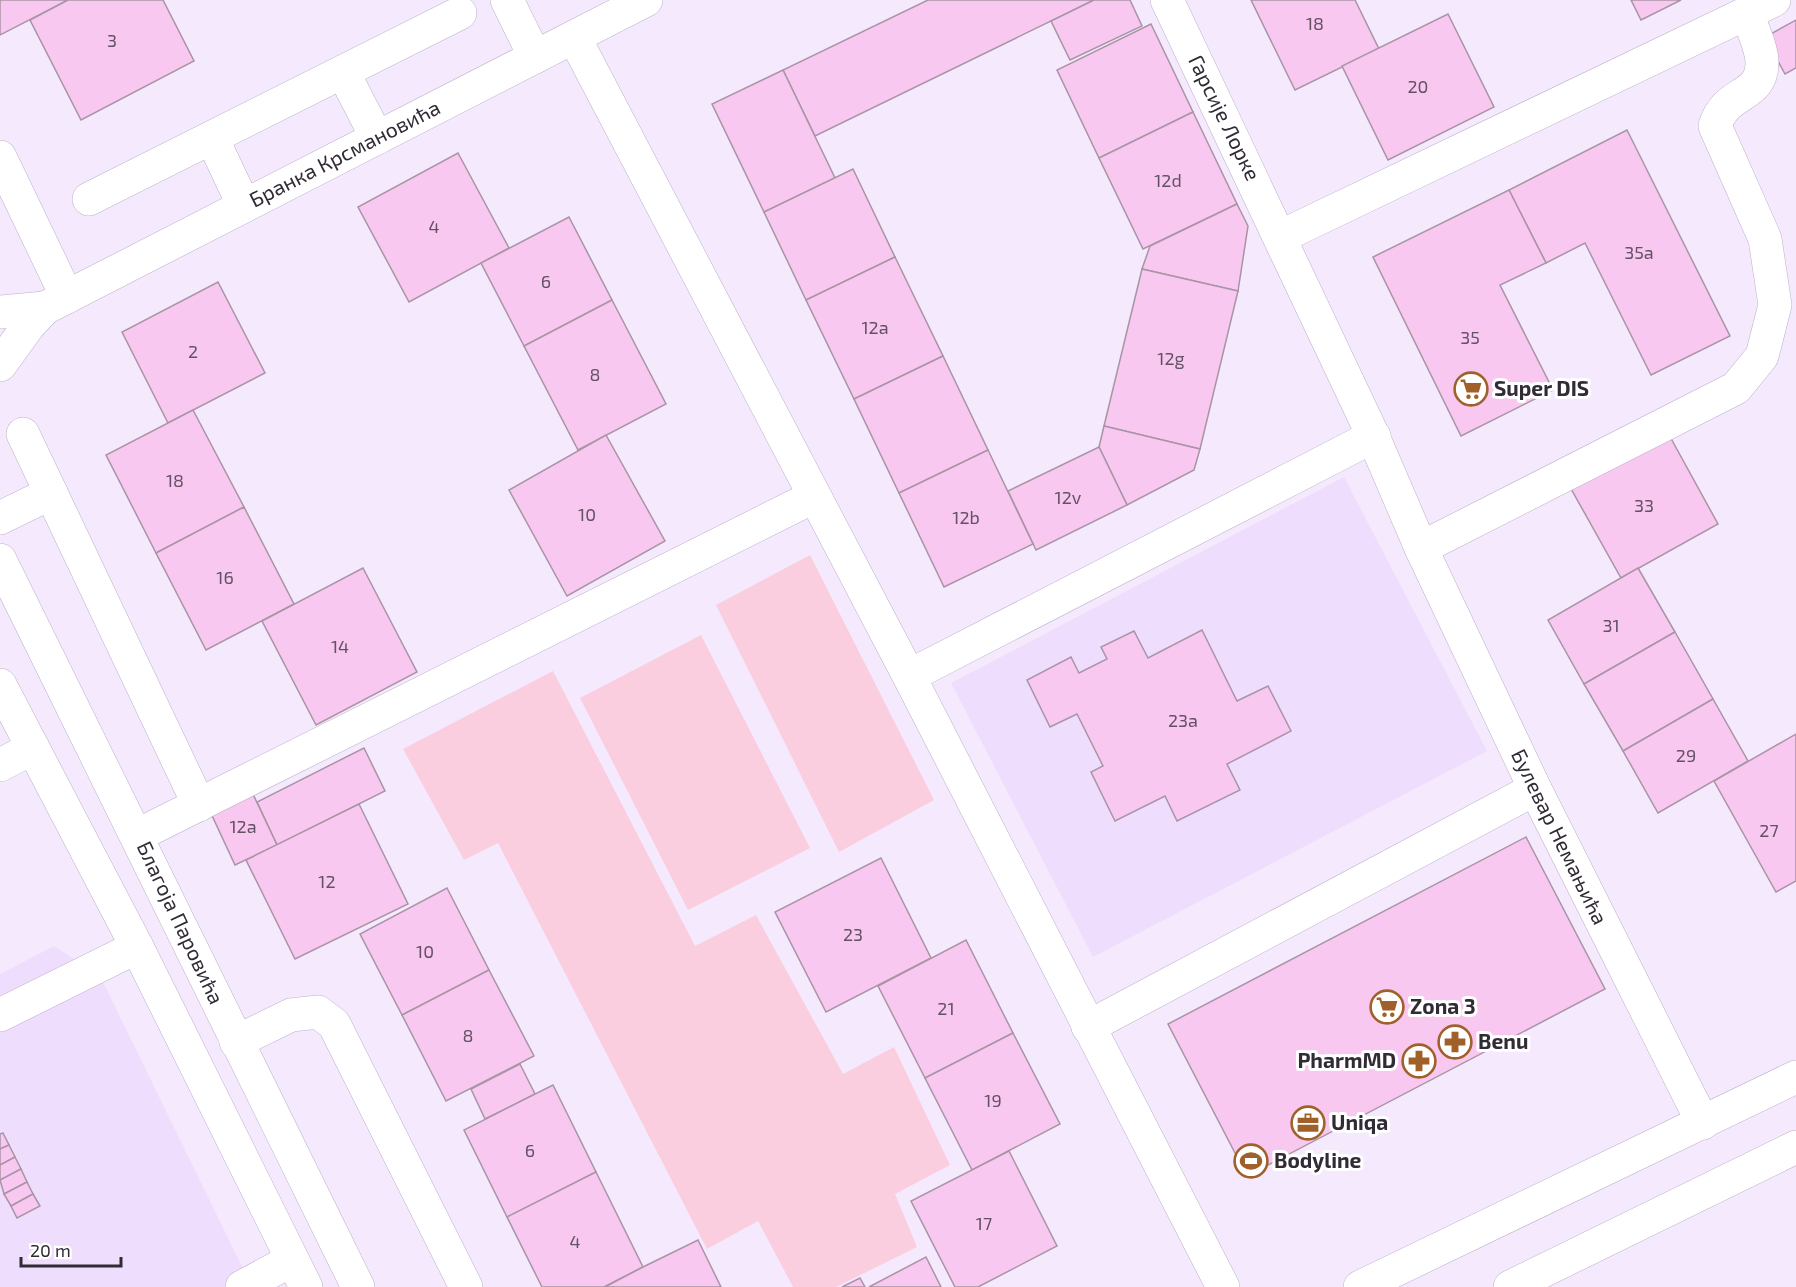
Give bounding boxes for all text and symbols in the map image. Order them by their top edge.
house number: 18 [1306,12,1324,34]
house number: 3 [107,29,117,51]
street label: Гарсије Лорке [1183,50,1267,185]
house number: 20 [1408,75,1428,97]
street label: Бранка Крсмановића [245,94,444,212]
house number: 12d [1154,169,1182,191]
house number: 4 [428,215,440,237]
house number: 35a [1624,241,1654,263]
house number: 6 [541,270,551,292]
house number: 12a [861,316,889,338]
house number: 35 [1460,326,1480,348]
house number: 2 [188,340,198,362]
house number: 12g [1157,347,1185,369]
house number: 8 [590,363,600,385]
supermarket icon: Super DIS [1453,371,1489,407]
place label: Super DIS [1494,375,1589,400]
house number: 18 [166,469,184,491]
house number: 12v [1055,486,1082,508]
house number: 33 [1634,494,1654,516]
house number: 10 [578,503,596,525]
house number: 12b [952,506,980,528]
house number: 16 [216,566,234,588]
house number: 31 [1602,614,1620,636]
house number: 14 [331,635,349,657]
house number: 23a [1168,709,1198,731]
house number: 29 [1676,744,1696,766]
street label: Булевар Немањића [1506,745,1614,929]
house number: 12a [229,815,257,837]
house number: 27 [1759,819,1779,841]
street label: Благоја Паровића [132,837,230,1008]
house number: 12 [318,870,336,892]
house number: 23 [843,923,863,945]
house number: 10 [416,940,434,962]
supermarket icon: Zona 3 [1369,989,1405,1025]
place label: Zona 3 [1410,993,1476,1018]
house number: 21 [937,997,955,1019]
house number: 8 [463,1024,473,1046]
pharmacy icon: Benu [1437,1024,1473,1060]
place label: Benu [1478,1028,1528,1053]
pharmacy icon: PharmMD [1401,1043,1437,1079]
place label: PharmMD [1297,1047,1396,1072]
house number: 19 [984,1089,1002,1111]
office icon: Uniqa [1290,1105,1326,1141]
place label: Uniqa [1331,1109,1388,1134]
house number: 6 [525,1139,535,1161]
sports icon: Bodyline [1233,1143,1269,1179]
place label: Bodyline [1274,1147,1362,1173]
house number: 17 [976,1212,992,1234]
scale bar [21,1230,122,1268]
house number: 4 [569,1230,581,1252]
text: 20 m [30,1239,71,1261]

